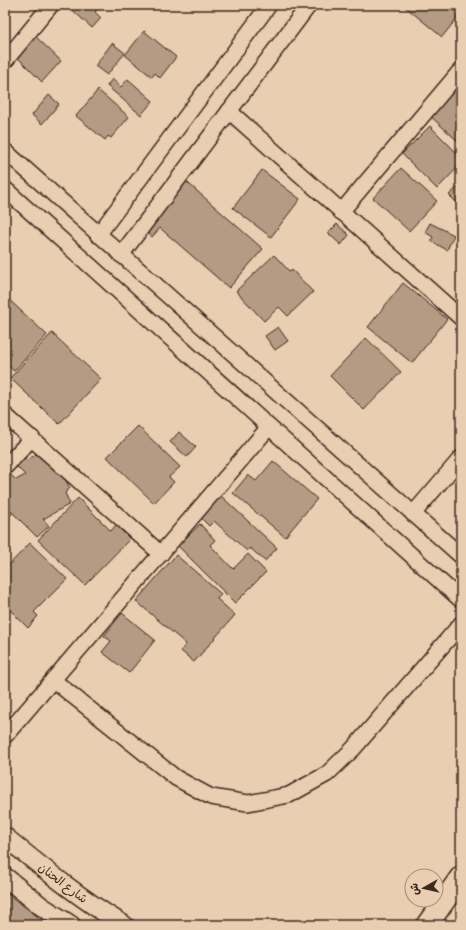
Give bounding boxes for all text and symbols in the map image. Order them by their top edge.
street label: شارع الحنان [35,859,91,908]
north arrow [404,868,444,908]
text: ش [406,882,422,896]

